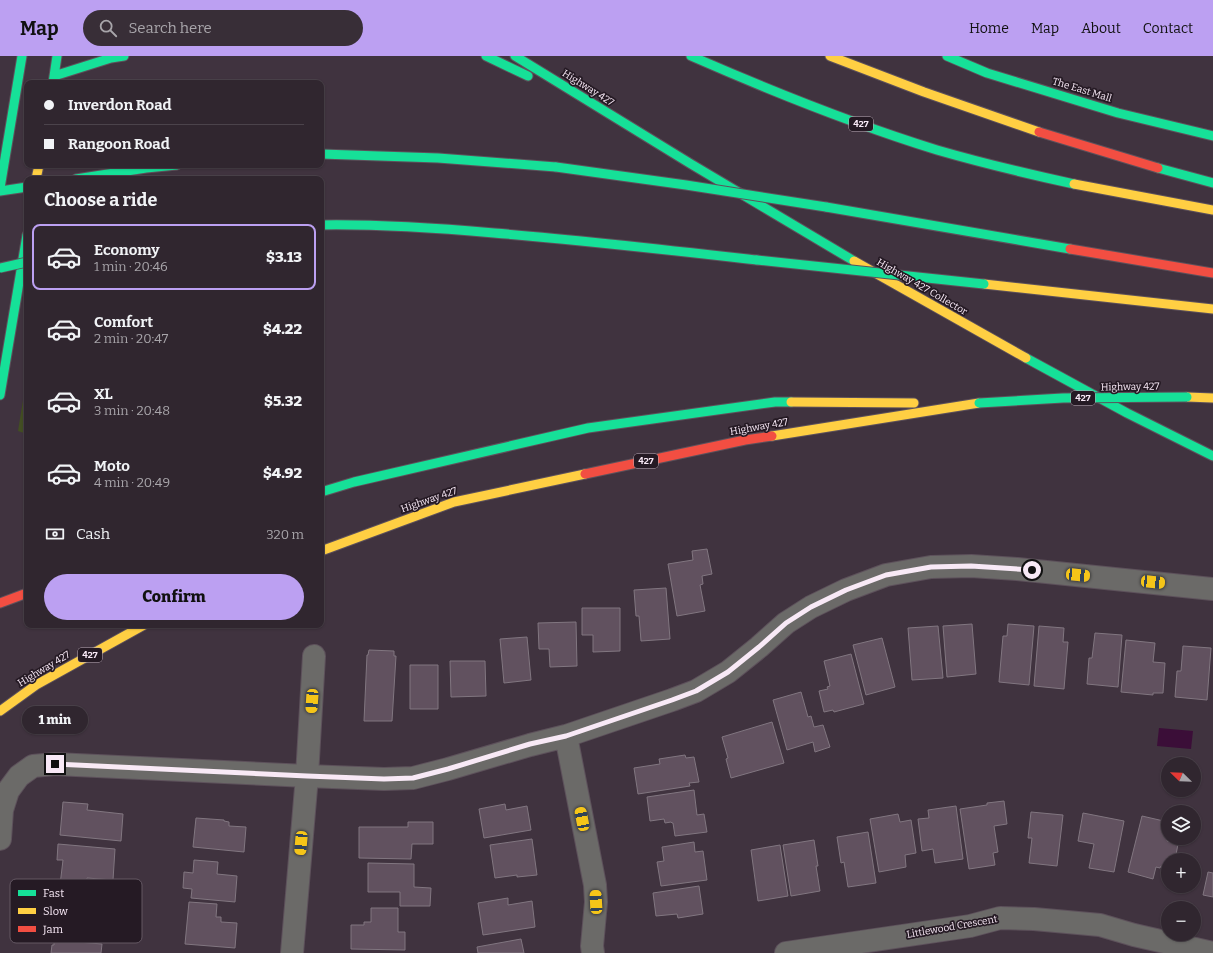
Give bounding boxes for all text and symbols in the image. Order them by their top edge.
search box [83,10,363,46]
text: Map [20,17,59,40]
icon: search [97,17,119,39]
text: Search here [129,19,212,37]
text: Home [969,20,1009,37]
text: Map [1031,20,1059,37]
text: About [1081,20,1121,37]
text: Contact [1143,20,1193,37]
street label: Highway 427 [560,67,616,109]
street label: The East Mall [1051,75,1113,105]
text: Inverdon Road [68,96,172,114]
road number: 427 [849,117,873,131]
text: Rangoon Road [68,135,170,153]
text: Choose a ride [44,189,157,211]
icon: car [46,239,82,275]
text: Economy [94,241,160,259]
text: $3.13 [266,248,302,266]
street label: Highway 427 Collector [875,256,970,318]
text: 1 min · 20:46 [94,259,168,274]
icon: car [46,311,82,347]
text: Comfort [94,313,153,331]
text: $4.22 [263,320,302,338]
text: 2 min · 20:47 [94,331,168,346]
street label: Highway 427 [1100,380,1160,394]
icon: car [46,383,82,419]
text: XL [94,385,113,403]
road number: 427 [1071,391,1095,405]
text: $5.32 [264,392,302,410]
text: 3 min · 20:48 [94,403,170,418]
street label: Highway 427 [729,416,789,438]
road number: 427 [634,454,658,468]
icon: car [46,455,82,491]
text: Moto [94,457,130,475]
text: $4.92 [263,464,302,482]
text: 4 min · 20:49 [94,475,170,490]
street label: Highway 427 [399,485,459,515]
icon: cash [44,523,66,545]
text: Cash [76,525,110,543]
text: 320 m [266,527,304,542]
route start [1023,561,1041,579]
car [1065,568,1091,582]
button: Confirm [44,574,304,620]
car [1140,575,1166,589]
road number: 427 [78,648,102,662]
street label: Highway 427 [16,649,72,689]
car [305,689,319,713]
callout: 1 min [22,706,88,734]
text: 1 min [38,712,72,727]
route end [46,755,64,773]
north arrow [1161,757,1201,797]
map controls [1161,757,1201,941]
button: layers [1161,805,1201,845]
car [574,806,590,832]
car [294,831,308,855]
button: + [1161,853,1201,893]
legend [10,879,142,943]
text: Fast [43,887,64,900]
car [589,890,603,914]
button: − [1161,901,1201,941]
text: Slow [43,905,68,918]
street label: Littlewood Crescent [906,913,999,941]
text: Jam [42,923,63,936]

